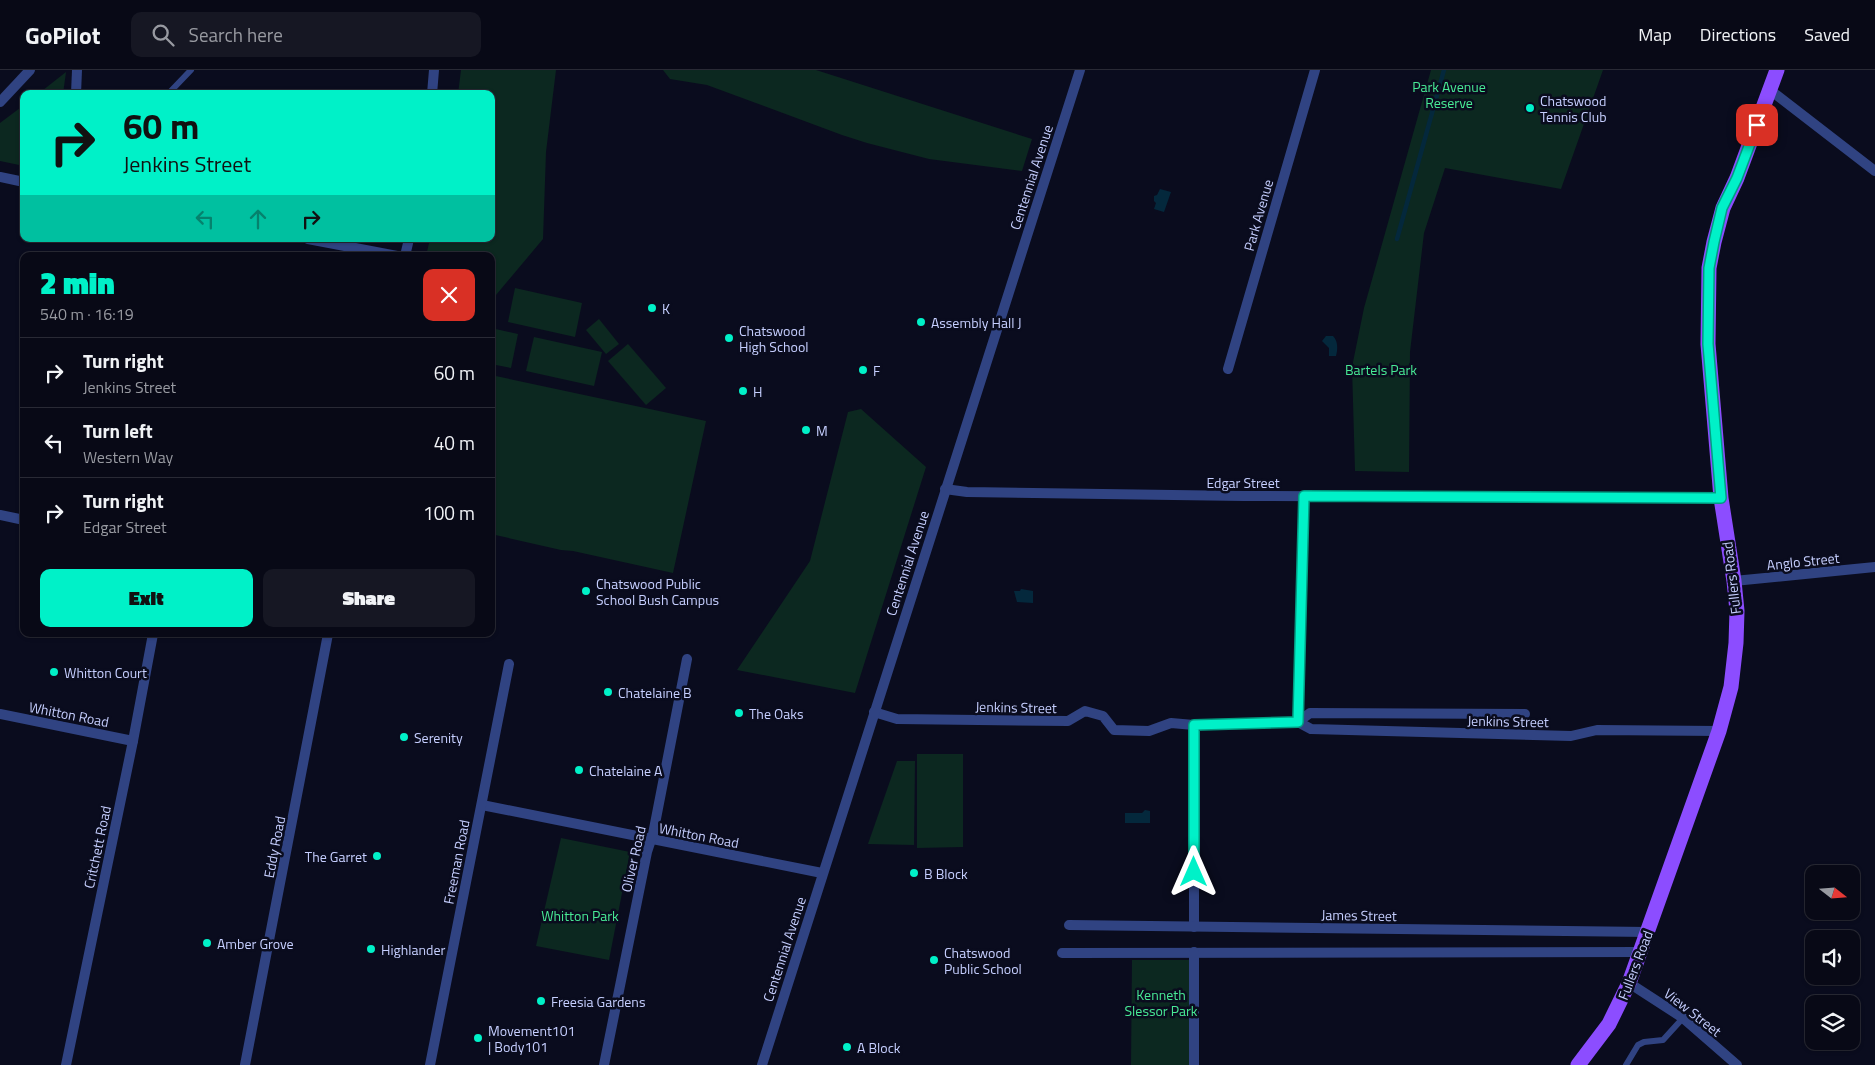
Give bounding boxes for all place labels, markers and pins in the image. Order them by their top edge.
place label: Chatswood Tennis Club [1540,90,1607,127]
marker: Chatswood Tennis Club [1524,102,1536,114]
pin [1736,104,1778,146]
place label: K [662,298,670,319]
marker: K [646,302,658,314]
place label: Assembly Hall J [931,312,1022,333]
marker: Assembly Hall J [915,316,927,328]
place label: Chatswood High School [739,320,809,357]
marker: Chatswood High School [723,332,735,344]
place label: F [873,360,880,381]
marker: F [857,364,869,376]
place label: H [753,381,762,402]
marker: H [737,385,749,397]
place label: M [816,420,828,441]
marker: M [800,424,812,436]
place label: Chatswood Public School Bush Campus [596,573,719,610]
marker: Chatswood Public School Bush Campus [580,585,592,597]
place label: Whitton Court [64,662,147,683]
marker: Whitton Court [48,666,60,678]
place label: Chatelaine B [618,682,692,703]
marker: Chatelaine B [602,686,614,698]
place label: The Oaks [749,703,804,724]
marker: The Oaks [733,707,745,719]
place label: Serenity [414,727,463,748]
marker: Serenity [398,731,410,743]
place label: Chatelaine A [589,760,663,781]
marker: Chatelaine A [573,764,585,776]
place label: The Garret [305,846,367,867]
marker: The Garret [371,850,383,862]
place label: B Block [924,863,968,884]
marker: B Block [908,867,920,879]
place label: Amber Grove [217,933,294,954]
marker: Amber Grove [201,937,213,949]
place label: Highlander [381,939,445,960]
place label: Chatswood Public School [944,942,1022,979]
marker: Highlander [365,943,377,955]
marker: Chatswood Public School [928,954,940,966]
place label: Freesia Gardens [551,991,645,1012]
marker: Freesia Gardens [535,995,547,1007]
place label: Movement101 | Body101 [488,1020,575,1057]
marker: Movement101 | Body101 [472,1032,484,1044]
place label: A Block [857,1037,901,1058]
marker: A Block [841,1041,853,1053]

